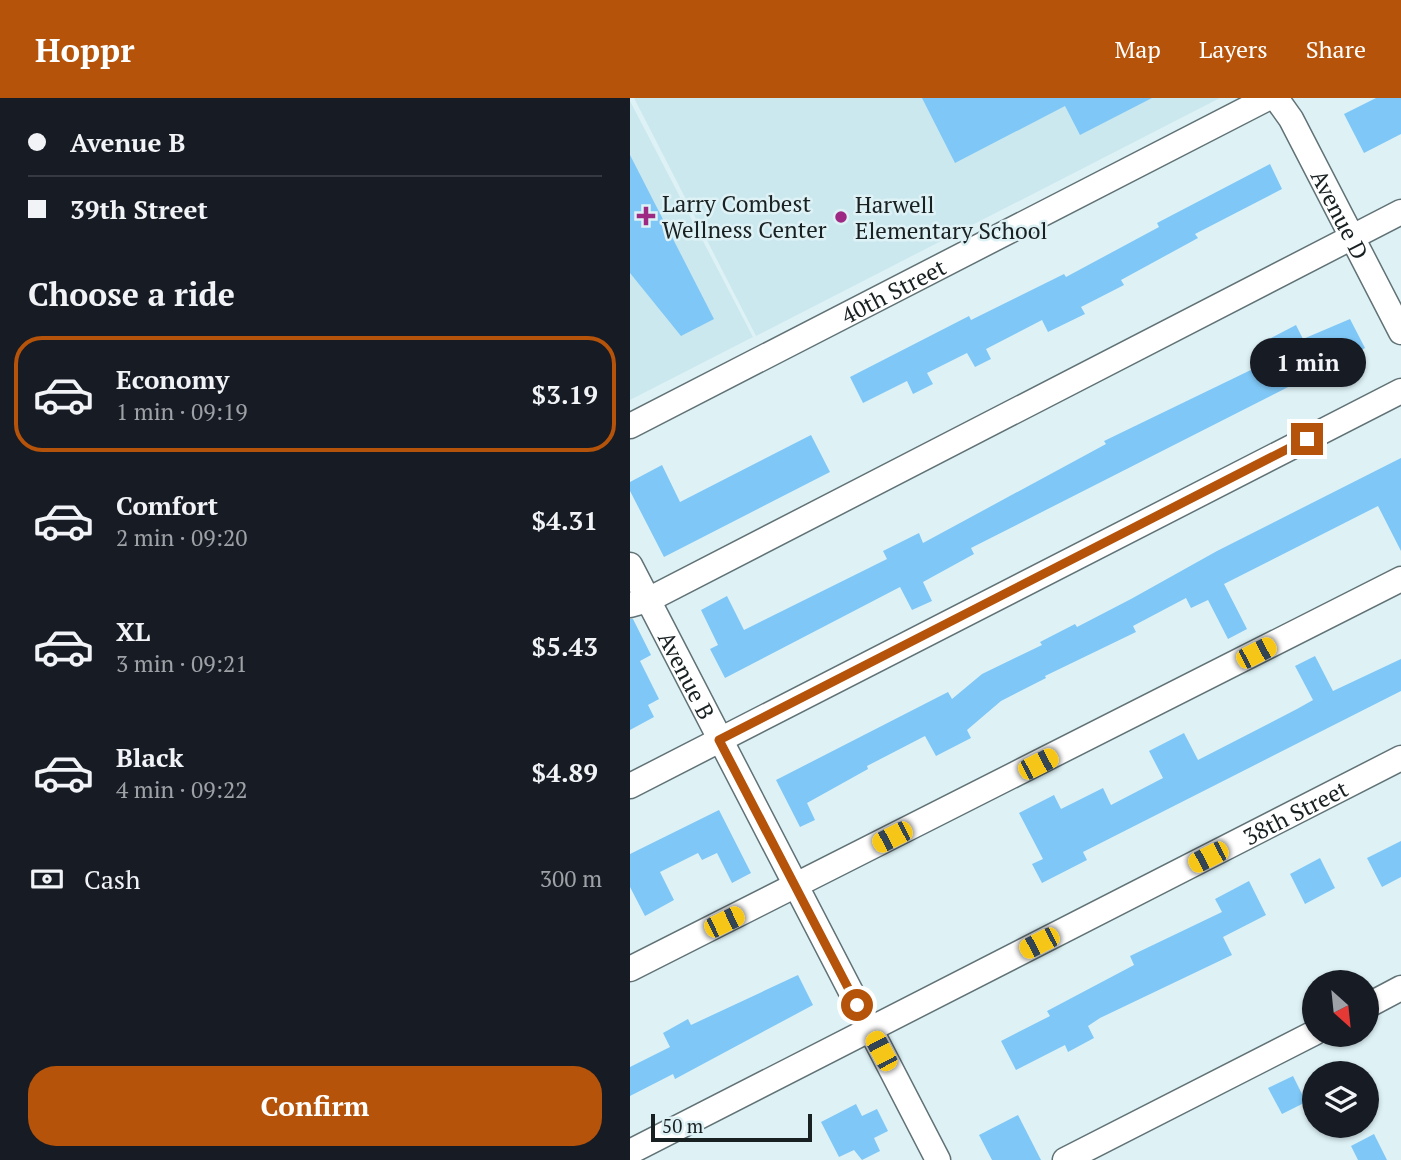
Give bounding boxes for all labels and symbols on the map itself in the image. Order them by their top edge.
street label: Avenue D [1304,164,1376,265]
place label: Larry Combest Wellness Center [662,188,827,245]
place label: Harwell Elementary School [855,189,1048,246]
marker: Larry Combest Wellness Center [636,206,656,226]
marker: Harwell Elementary School [833,209,849,225]
street label: 40th Street [836,251,951,330]
callout: 1 min [1249,338,1365,386]
route end [1291,423,1323,455]
street label: Avenue B [651,626,723,724]
car [1233,634,1280,672]
car [1015,745,1062,783]
street label: 38th Street [1238,772,1353,852]
car [869,818,916,856]
car [1185,838,1232,876]
car [701,903,748,941]
car [1016,924,1063,962]
north arrow [1302,970,1379,1046]
route start [841,989,873,1021]
car [862,1028,901,1074]
scale bar [651,1111,812,1143]

